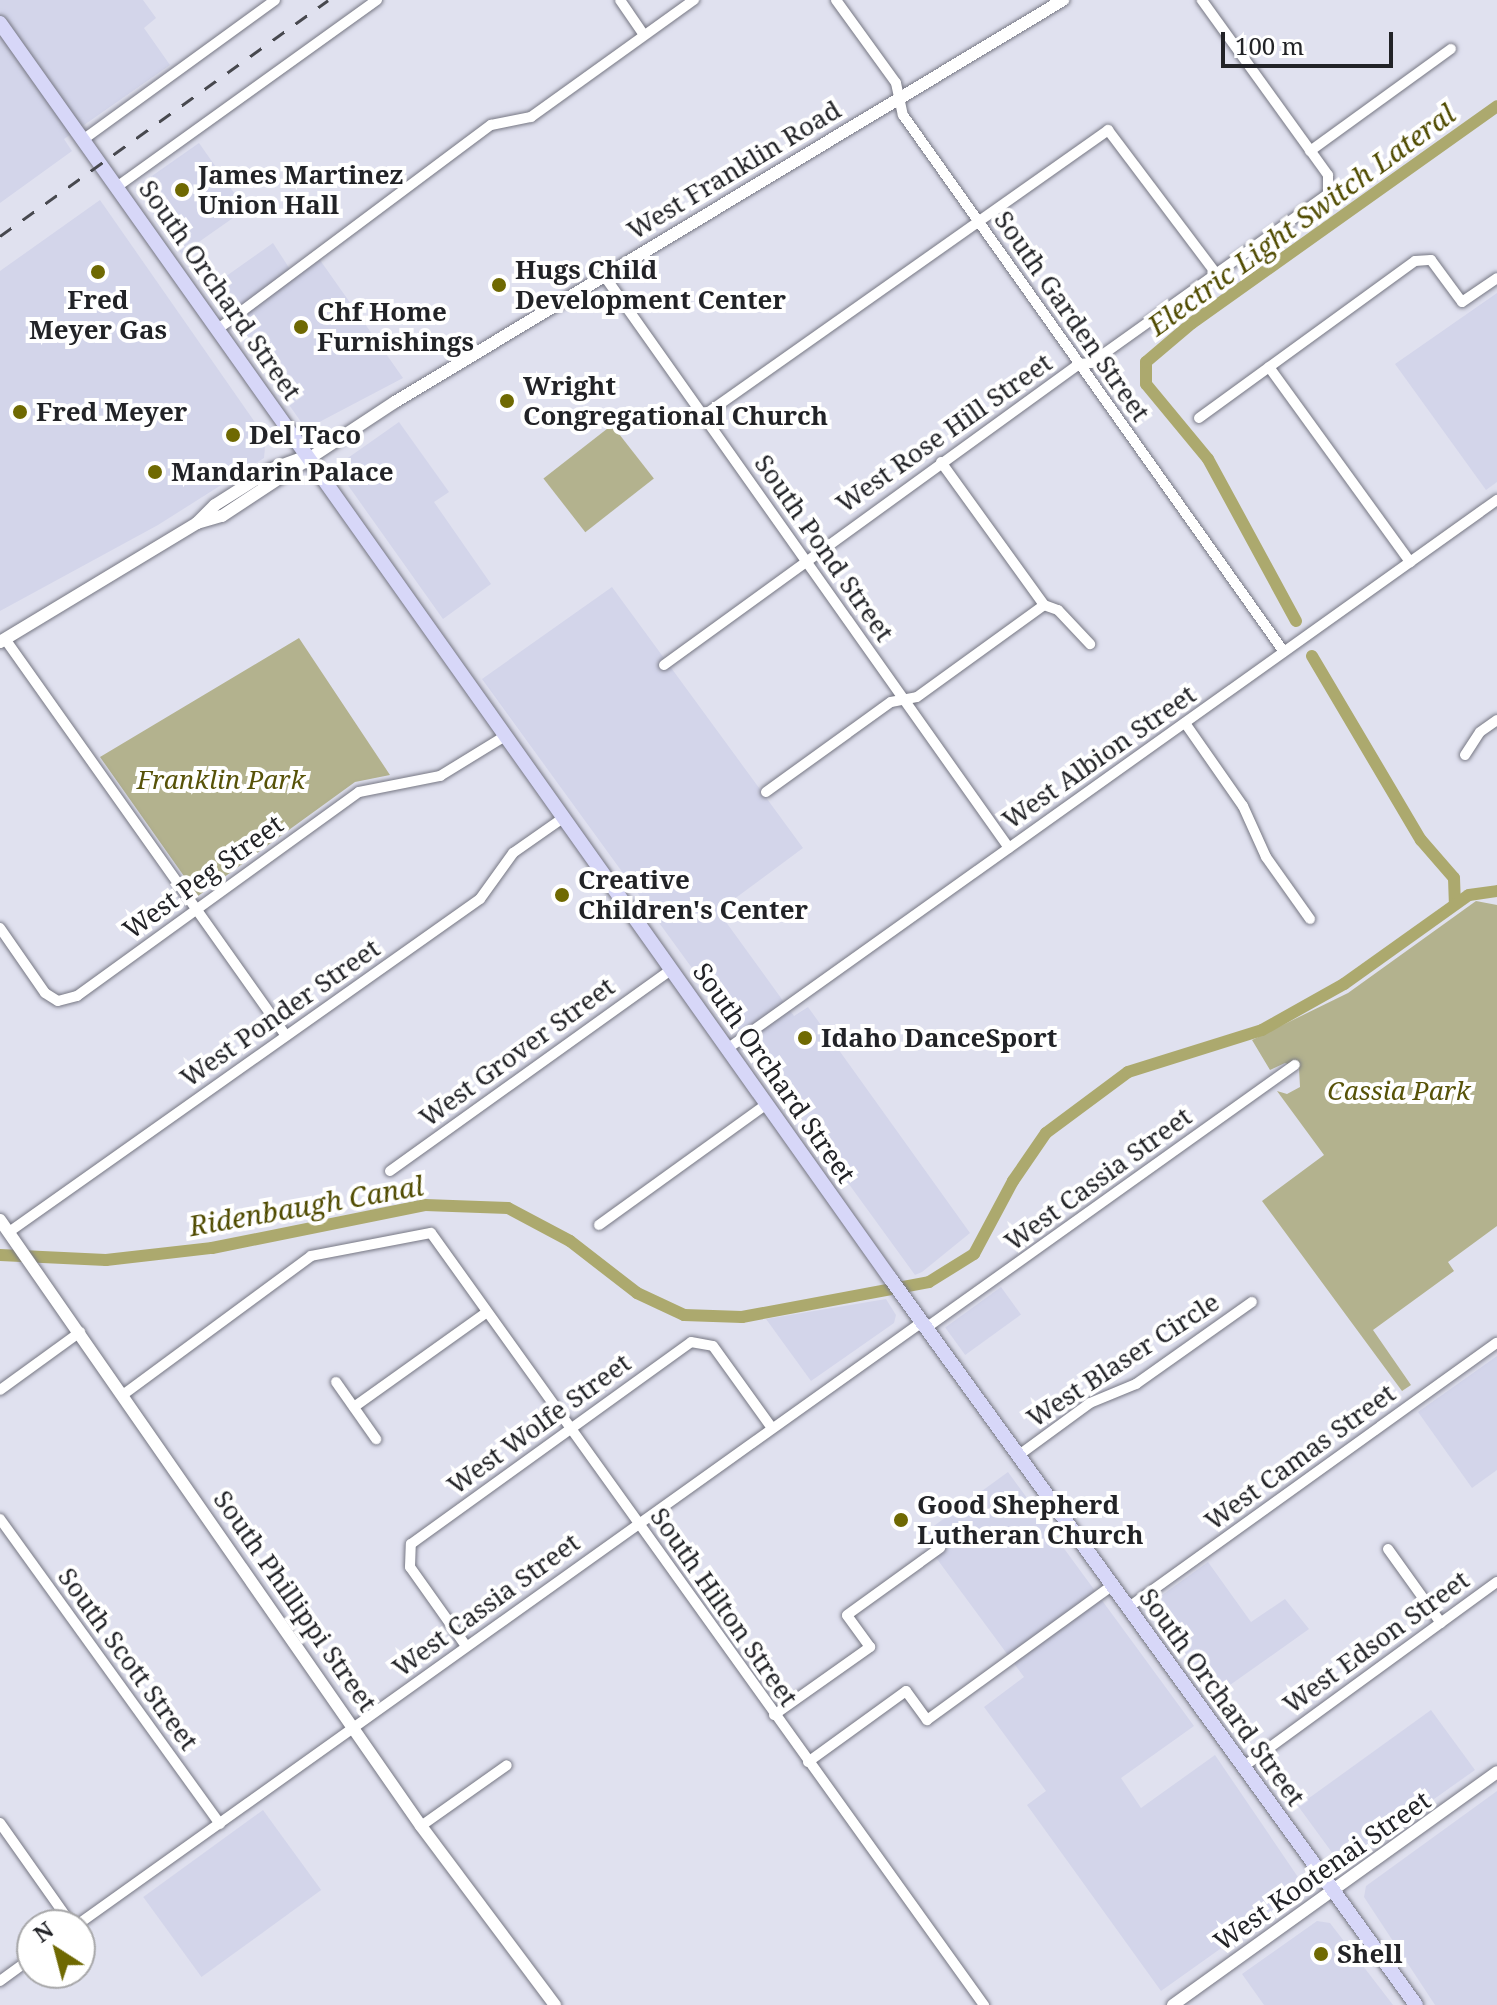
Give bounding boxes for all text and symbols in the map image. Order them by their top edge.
scale bar [1225,16,1397,66]
text: 100 m [1235,29,1304,62]
street label: West Franklin Road [622,94,846,246]
water label: Electric Light Switch Lateral [1141,96,1461,342]
place label: James Martinez Union Hall [198,159,403,220]
street label: South Orchard Street [132,174,308,406]
marker: James Martinez Union Hall [173,181,191,199]
street label: South Garden Street [988,205,1156,427]
place label: Hugs Child Development Center [515,254,786,316]
marker: Fred Meyer Gas [89,263,107,281]
marker: Hugs Child Development Center [490,276,508,294]
place label: Fred Meyer Gas [29,284,167,346]
place label: Chf Home Furnishings [317,296,474,358]
marker: Chf Home Furnishings [292,318,310,336]
street label: West Rose Hill Street [830,347,1058,519]
place label: Wright Congregational Church [523,370,828,432]
marker: Wright Congregational Church [498,392,516,410]
place label: Fred Meyer [36,396,187,428]
marker: Fred Meyer [11,403,29,421]
place label: Del Taco [249,419,361,451]
marker: Del Taco [224,426,242,444]
street label: South Pond Street [748,449,900,647]
place label: Mandarin Palace [171,456,394,488]
marker: Mandarin Palace [146,463,164,481]
street label: West Albion Street [996,679,1202,835]
park label: Franklin Park [137,764,305,796]
street label: West Peg Street [117,809,289,945]
place label: Creative Children's Center [578,864,808,926]
marker: Creative Children's Center [553,886,571,904]
street label: West Ponder Street [174,933,386,1093]
street label: South Orchard Street [686,957,862,1189]
street label: West Grover Street [413,971,621,1133]
place label: Idaho DanceSport [821,1022,1057,1054]
marker: Idaho DanceSport [796,1029,814,1047]
park label: Cassia Park [1327,1075,1471,1107]
street label: West Cassia Street [998,1101,1198,1257]
water label: Ridenbaugh Canal [186,1168,426,1242]
street label: West Blaser Circle [1021,1286,1225,1434]
street label: West Wolfe Street [441,1347,637,1501]
street label: West Camas Street [1199,1377,1401,1537]
street label: South Phillippi Street [207,1485,383,1717]
place label: Good Shepherd Lutheran Church [917,1489,1144,1550]
street label: South Hilton Street [644,1502,804,1712]
marker: Good Shepherd Lutheran Church [892,1511,910,1529]
street label: West Cassia Street [386,1527,586,1683]
street label: South Scott Street [51,1562,205,1756]
street label: West Edson Street [1277,1564,1475,1720]
street label: South Orchard Street [1133,1582,1311,1812]
street label: West Kootenai Street [1208,1785,1436,1957]
north arrow [16,1909,96,1989]
text: N [27,1914,59,1948]
place label: Shell [1337,1938,1403,1970]
marker: Shell [1312,1945,1330,1963]

